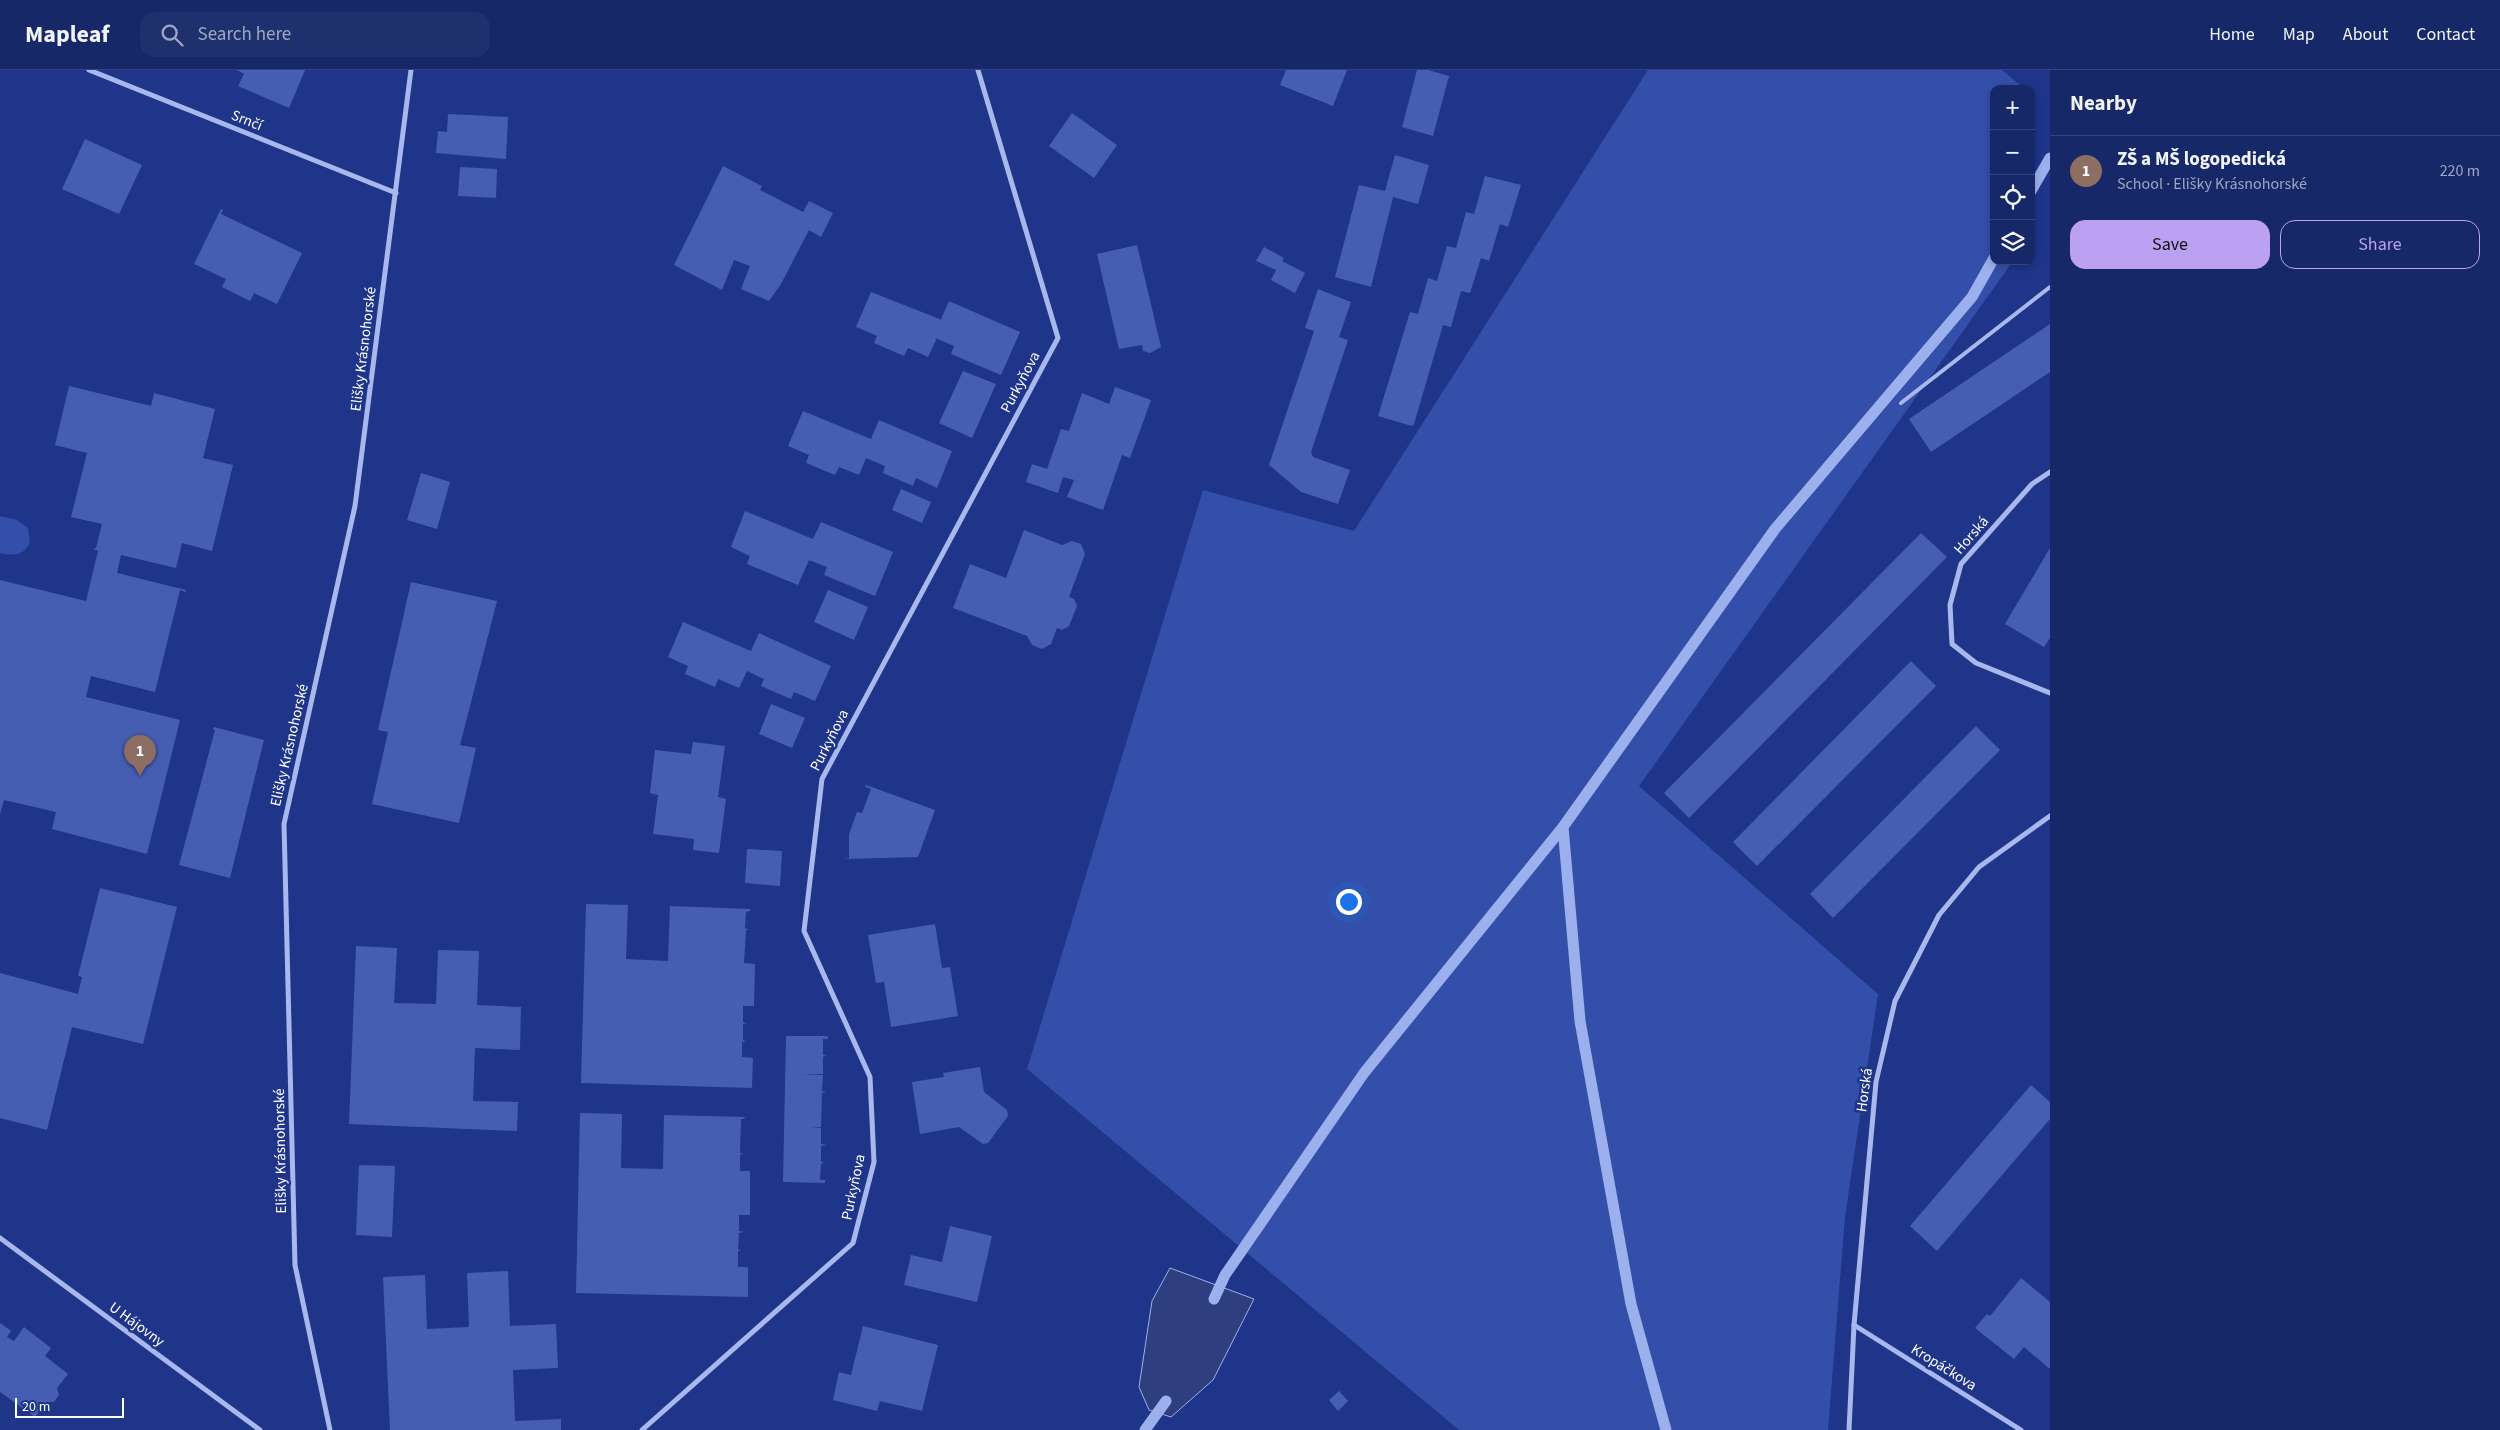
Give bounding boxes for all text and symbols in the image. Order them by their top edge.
search box [140,12,490,57]
text: Mapleaf [25,17,110,52]
icon: search [158,21,186,49]
text: Search here [198,21,291,48]
text: Home [2209,22,2255,47]
text: Map [2283,22,2315,47]
text: About [2343,22,2388,47]
text: Contact [2416,22,2475,47]
map controls [1990,85,2035,265]
button: + [1990,85,2035,130]
text: Nearby [2070,88,2137,118]
street label: Srnčí [228,105,267,137]
button: − [1990,130,2035,175]
text: ZŠ a MŠ logopedická [2117,146,2286,173]
text: 1 [2082,160,2090,182]
text: 220 m [2440,160,2480,182]
text: School · Elišky Krásnohorské [2117,173,2307,195]
button: locate [1990,175,2035,220]
button: layers [1990,220,2035,265]
button: Save [2070,220,2270,269]
button: Share [2280,220,2480,269]
street label: Elišky Krásnohorské [345,286,382,412]
street label: Purkyňova [995,348,1045,417]
street label: Horská [1949,512,1994,559]
street label: Elišky Krásnohorské [265,682,314,808]
street label: Purkyňova [805,706,854,775]
pin: 1 [124,735,156,776]
your location [1336,889,1362,915]
street label: Horská [1851,1067,1878,1113]
street label: Elišky Krásnohorské [269,1088,292,1214]
street label: Purkyňova [836,1152,871,1222]
street label: U Hájovny [105,1297,169,1352]
street label: Kropáčkova [1907,1339,1981,1396]
scale bar [15,1395,124,1418]
text: 20 m [22,1397,50,1417]

